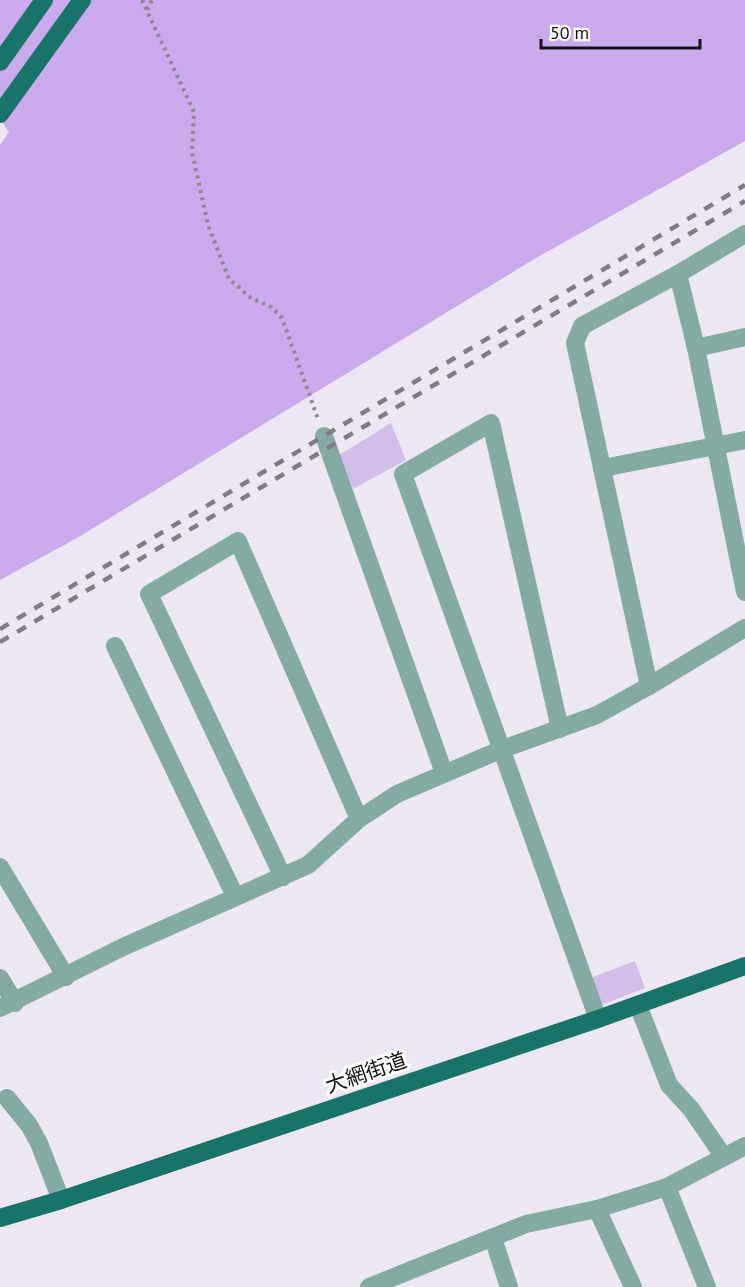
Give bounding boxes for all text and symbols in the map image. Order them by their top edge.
scale bar [541,12,700,50]
text: 50 m [550,21,589,44]
street label: 大網街道 [322,1046,410,1099]

